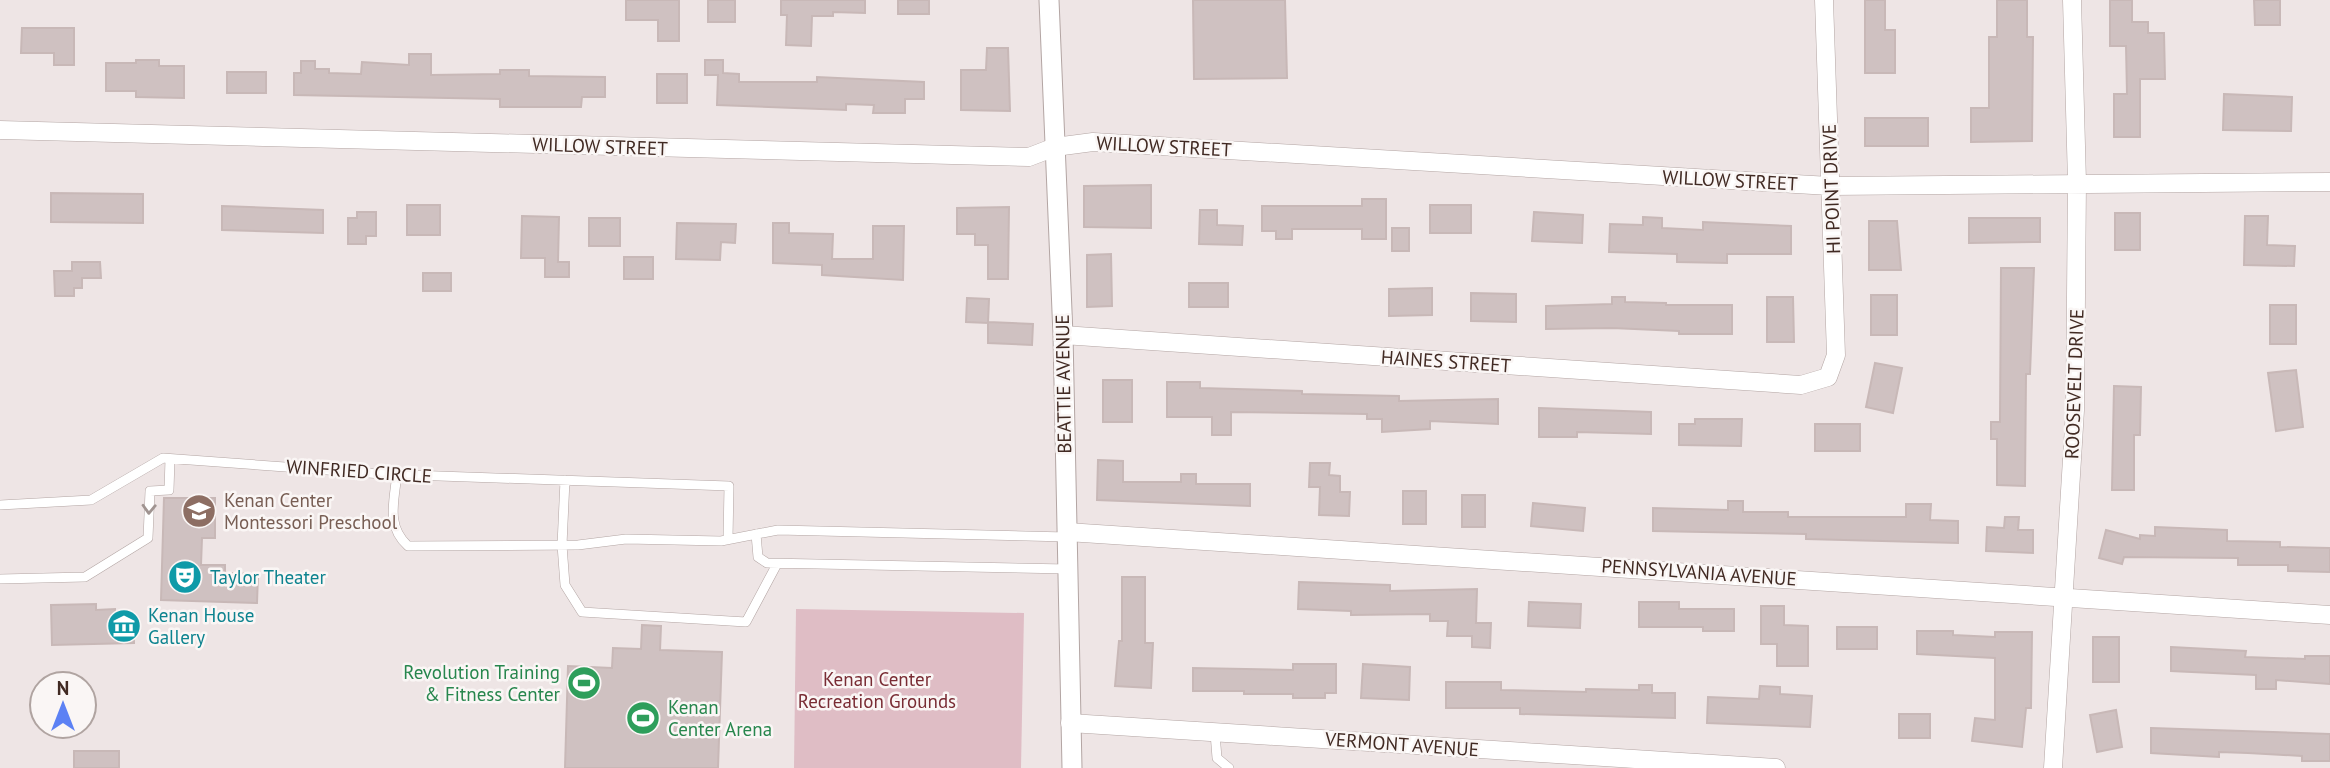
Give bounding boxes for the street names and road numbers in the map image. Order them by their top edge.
street label: HI POINT DRIVE [1817,124,1845,254]
street label: WILLOW STREET [1096,130,1233,162]
street label: WILLOW STREET [532,132,669,160]
street label: WILLOW STREET [1662,164,1799,196]
street label: ROOSEVELT DRIVE [2059,308,2089,460]
street label: BEATTIE AVENUE [1050,314,1076,454]
street label: HAINES STREET [1380,344,1512,378]
street label: WINFRIED CIRCLE [285,454,433,488]
street label: PENNSYLVANIA AVENUE [1601,553,1797,591]
street label: VERMONT AVENUE [1323,727,1480,761]

